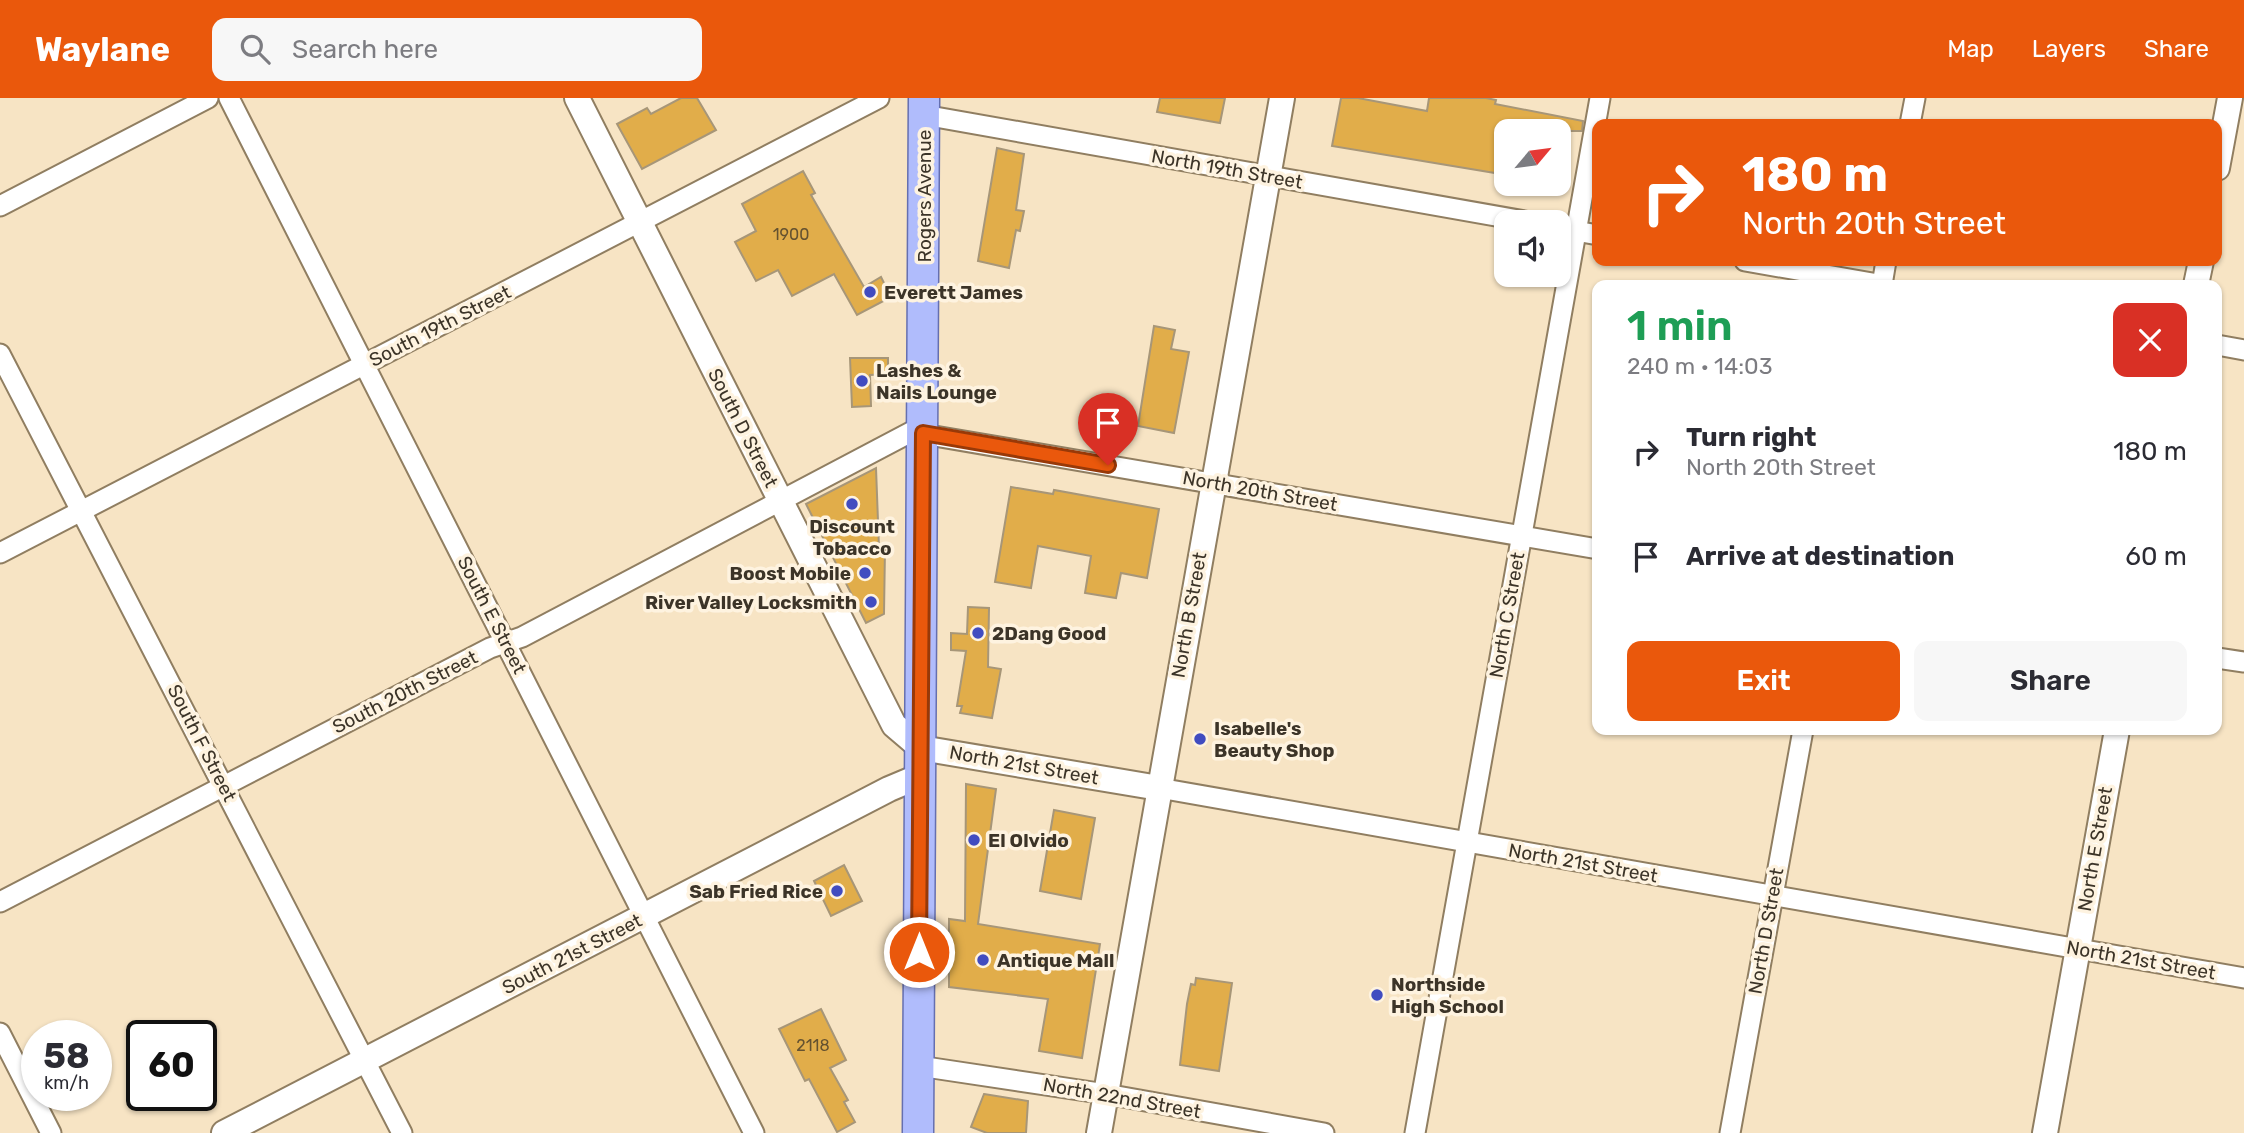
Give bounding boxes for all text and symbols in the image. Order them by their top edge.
search box [212,18,702,81]
text: Waylane [35,30,170,69]
icon: search [236,30,274,68]
text: Search here [292,34,438,65]
text: Map [1947,35,1994,63]
text: Layers [2032,35,2106,63]
text: Share [2144,35,2209,63]
north arrow [1494,119,1572,196]
map controls [1494,119,1571,287]
street label: Rogers Avenue [913,130,936,262]
street label: North 19th Street [1150,144,1305,194]
text: 180 m [1742,145,1888,203]
icon: right [1627,147,1718,238]
text: North 20th Street [1742,204,2006,242]
button: sound [1494,210,1571,287]
house number: 1900 [773,225,809,244]
street label: South 19th Street [365,280,515,372]
place label: Everett James [884,281,1023,304]
marker: Everett James [862,284,878,300]
text: 1 min [1627,301,1733,351]
button: close [2113,303,2187,377]
text: 240 m · 14:03 [1627,352,1773,380]
place label: Lashes & Nails Lounge [876,359,997,404]
street label: South D Street [703,365,783,492]
marker: Lashes & Nails Lounge [854,373,870,389]
pin [1078,393,1138,465]
icon: arrive [1089,404,1127,442]
text: Turn right [1686,422,1816,453]
icon: right [1627,433,1665,471]
text: 180 m [2113,436,2187,467]
text: North 20th Street [1686,453,1876,481]
street label: North 20th Street [1181,466,1340,516]
marker: Discount Tobacco [844,496,860,512]
place label: Discount Tobacco [809,515,895,560]
icon: arrive [1627,538,1665,576]
text: Arrive at destination [1686,541,1954,572]
text: 60 m [2125,541,2187,572]
street label: North B Street [1167,550,1211,680]
street label: North C Street [1485,550,1529,680]
street label: South E Street [452,552,532,678]
place label: Boost Mobile [730,562,851,585]
marker: Boost Mobile [857,565,873,581]
place label: River Valley Locksmith [645,591,857,614]
marker: River Valley Locksmith [863,594,879,610]
place label: 2Dang Good [992,622,1106,645]
marker: 2Dang Good [970,625,986,641]
button: Exit [1627,641,1900,721]
button: Share [1914,641,2187,721]
street label: South 20th Street [329,645,482,738]
street label: South F Street [163,681,242,806]
place label: Isabelle's Beauty Shop [1214,717,1334,762]
marker: Isabelle's Beauty Shop [1192,731,1208,747]
street label: North 21st Street [948,741,1101,790]
street label: North E Street [2073,784,2117,913]
place label: El Olvido [988,829,1069,852]
marker: El Olvido [966,832,982,848]
street label: North 21st Street [1507,839,1660,888]
street label: North D Street [1744,866,1789,996]
place label: Sab Fried Rice [689,880,823,903]
marker: Sab Fried Rice [829,883,845,899]
street label: South 21st Street [498,909,646,999]
position arrow [882,915,956,989]
street label: North 21st Street [2065,936,2218,985]
place label: Antique Mall [997,949,1114,972]
marker: Antique Mall [975,952,991,968]
place label: Northside High School [1391,973,1504,1018]
marker: Northside High School [1369,987,1385,1003]
speed limit sign: 60 [126,1020,217,1111]
text: 58 [43,1035,90,1077]
house number: 2118 [796,1036,830,1055]
text: km/h [44,1072,89,1094]
street label: North 22nd Street [1041,1073,1203,1123]

